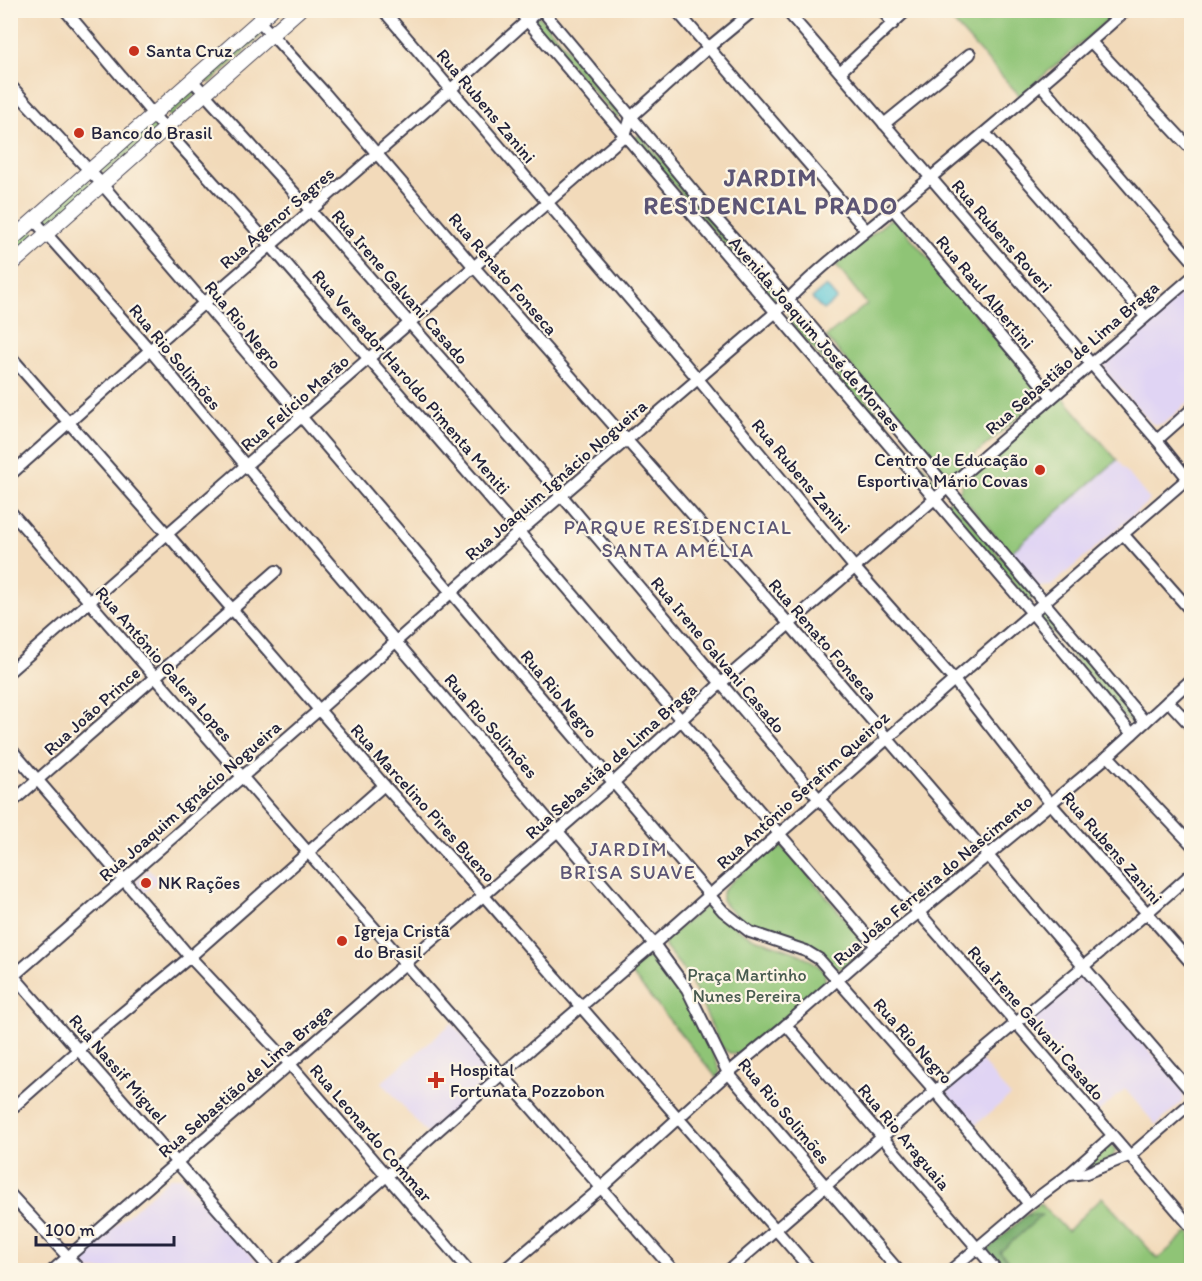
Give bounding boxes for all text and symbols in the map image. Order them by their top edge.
place label: Santa Cruz [146,40,233,62]
marker: Santa Cruz [127,44,141,58]
street label: Rua Rubens Zanini [432,44,540,168]
place label: Banco do Brasil [91,122,212,144]
marker: Banco do Brasil [72,126,86,140]
street label: Rua Agenor Sagres [215,162,339,274]
district label: JARDIM RESIDENCIAL PRADO [643,163,899,220]
street label: Rua Rubens Roveri [947,175,1057,297]
street label: Rua Irene Galvani Casado [327,205,473,369]
street label: Rua Renato Fonseca [444,208,562,340]
street label: Rua Raul Albertini [931,231,1039,353]
street label: Avenida Joaquim José de Moraes [724,232,906,436]
street label: Rua Vereador Haroldo Pimenta Meniti [307,265,515,499]
street label: Rua Rio Negro [200,276,286,374]
street label: Rua Sebastião de Lima Braga [981,276,1164,440]
street label: Rua Rio Solimões [124,299,226,415]
street label: Rua Felício Marão [236,350,354,456]
street label: Rua Joaquim Ignácio Nogueira [460,394,652,565]
street label: Rua Rubens Zanini [747,414,855,538]
place label: Centro de Educação Esportiva Mário Covas [857,449,1028,492]
marker: Centro de Educação Esportiva Mário Covas [1033,463,1047,477]
district label: PARQUE RESIDENCIAL SANTA AMÉLIA [564,515,792,562]
street label: Rua Irene Galvani Casado [646,572,790,738]
street label: Rua Renato Fonseca [764,574,882,706]
street label: Rua Antônio Galera Lopes [90,582,238,746]
street label: Rua Rio Negro [516,645,602,743]
street label: Rua João Prince [39,662,145,760]
street label: Rua Rio Solimões [439,669,543,783]
street label: Rua Sebastião de Lima Braga [521,678,701,844]
street label: Rua Antônio Serafim Queiroz [712,706,895,874]
street label: Rua Joaquim Ignácio Nogueira [94,715,286,886]
street label: Rua Marcelino Pires Bueno [346,719,500,887]
street label: Rua Rubens Zanini [1057,787,1167,909]
street label: Rua João Ferreira do Nascimento [829,790,1037,970]
district label: JARDIM BRISA SUAVE [560,837,696,884]
place label: NK Rações [158,872,240,894]
marker: NK Rações [139,876,153,890]
place label: Igreja Cristã do Brasil [354,920,451,963]
marker: Igreja Cristã do Brasil [335,934,349,948]
street label: Rua Irene Galvani Casado [963,941,1109,1105]
park label: Praça Martinho Nunes Pereira [687,964,807,1007]
street label: Rua Rio Negro [868,993,958,1089]
street label: Rua Sebastião de Lima Braga [154,999,337,1163]
street label: Rua Nassif Miguel [64,1010,172,1128]
street label: Rua Rio Solimões [733,1053,835,1169]
street label: Rua Leonardo Commar [305,1059,438,1207]
place label: Hospital Fortunata Pozzobon [450,1059,605,1102]
marker: Hospital Fortunata Pozzobon [427,1071,445,1089]
street label: Rua Rio Araguaia [853,1079,956,1195]
scale bar [36,1209,174,1247]
text: 100 m [45,1219,95,1241]

